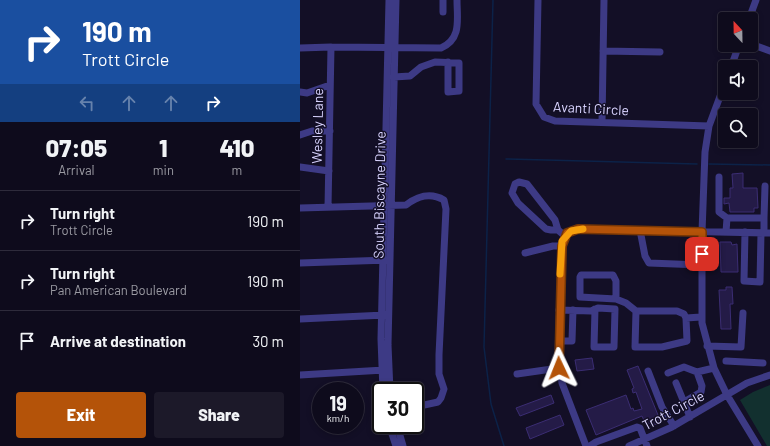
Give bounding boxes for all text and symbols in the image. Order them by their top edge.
north arrow [718,12,758,52]
map controls [718,12,758,148]
text: 190 m [82,14,152,48]
icon: right [16,16,68,68]
text: Trott Circle [82,48,169,70]
button: sound [718,60,758,100]
street label: Wesley Lane [308,88,326,164]
icon: left [76,92,98,114]
icon: ahead [118,92,140,114]
icon: ahead [160,92,182,114]
icon: right [202,92,224,114]
street label: Avanti Circle [553,98,629,118]
button: search [718,108,758,148]
street label: South Biscayne Drive [369,131,389,259]
text: 07:05 [46,133,107,162]
text: 1 [159,133,168,162]
text: 410 [220,133,254,162]
text: Arrival [58,162,95,178]
text: min [153,162,174,178]
text: m [232,162,242,178]
text: Turn right [50,204,115,222]
icon: right [16,210,38,232]
text: 190 m [247,212,284,230]
text: Trott Circle [50,222,113,238]
pin [685,237,719,271]
icon: arrive [691,243,713,265]
text: Turn right [50,264,115,282]
icon: right [16,270,38,292]
text: 190 m [247,272,284,290]
text: Pan American Boulevard [50,282,187,298]
icon: arrive [16,330,38,352]
text: Arrive at destination [50,332,186,350]
text: 30 m [252,332,284,350]
position arrow [538,347,580,389]
speed limit sign: 30 [372,382,424,434]
street label: Trott Circle [639,387,707,433]
text: 19 [329,391,347,415]
button: Exit [16,392,146,438]
button: Share [154,392,284,438]
text: km/h [327,412,349,424]

